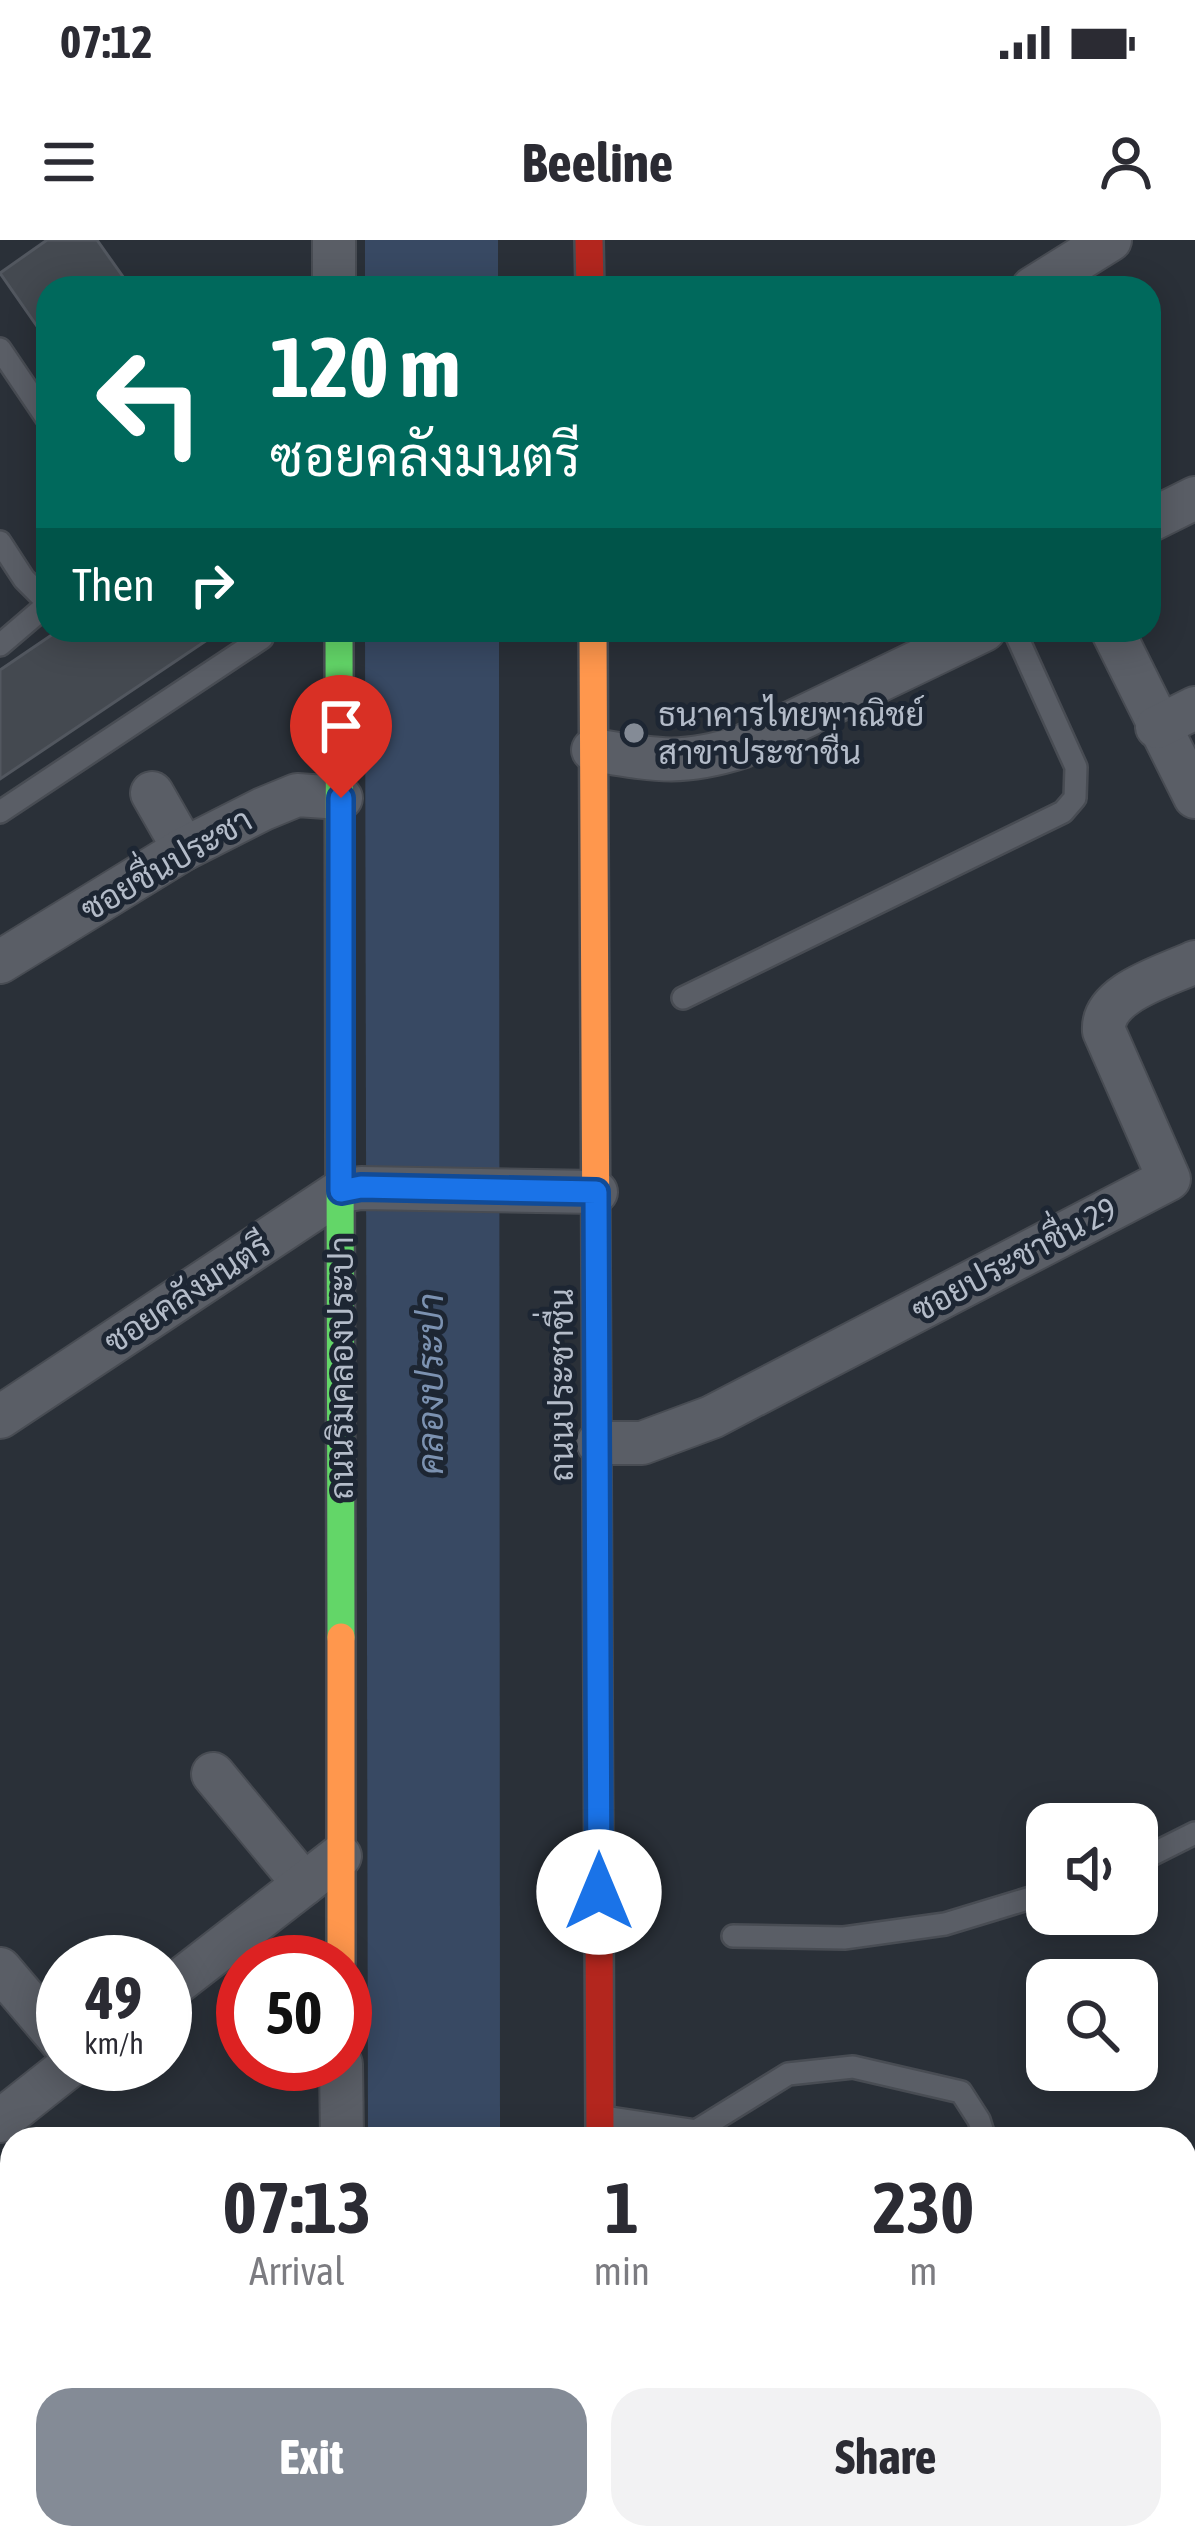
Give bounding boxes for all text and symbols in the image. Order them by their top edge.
text: 07:12 [60,16,153,68]
icon: menu [36,129,102,195]
icon: person [1093,129,1159,195]
text: Beeline [522,132,673,193]
text: 120 m [270,319,460,415]
icon: left [72,324,228,480]
text: ซอยคลังมนตรี [270,426,581,487]
icon: right [179,552,245,618]
text: Then [72,559,155,611]
pin [290,675,392,798]
icon: arrive [308,693,374,759]
place label: ธนาคารไทยพาณิชย์ สาขาประชาชื่น [658,694,924,771]
marker: ธนาคารไทยพาณิชย์ สาขาประชาชื่น [621,720,647,746]
street label: ซอยชื่นประชา [69,791,258,928]
street label: ซอยประชาชื่น 29 [900,1180,1123,1329]
street label: ซอยคลังมนตรี [97,1225,277,1361]
street label: ถนนริมคลองประปา [322,1236,360,1500]
street label: ถนนประชาชื่น [532,1288,580,1482]
water label: คลองประปา [409,1293,451,1475]
map controls [1026,1803,1158,2091]
button: sound [1026,1803,1158,1935]
position arrow [536,1829,662,1955]
speed limit sign: 50 [216,1935,372,2091]
button: search [1026,1959,1158,2091]
text: 49 [86,1963,142,2032]
text: km/h [84,2026,144,2060]
text: 07:13 [223,2166,371,2248]
text: 1 [605,2166,639,2248]
text: 230 [873,2166,974,2248]
text: Arrival [249,2249,345,2293]
text: min [594,2249,650,2293]
text: m [909,2249,937,2293]
button: Exit [36,2388,587,2526]
button: Share [611,2388,1161,2526]

